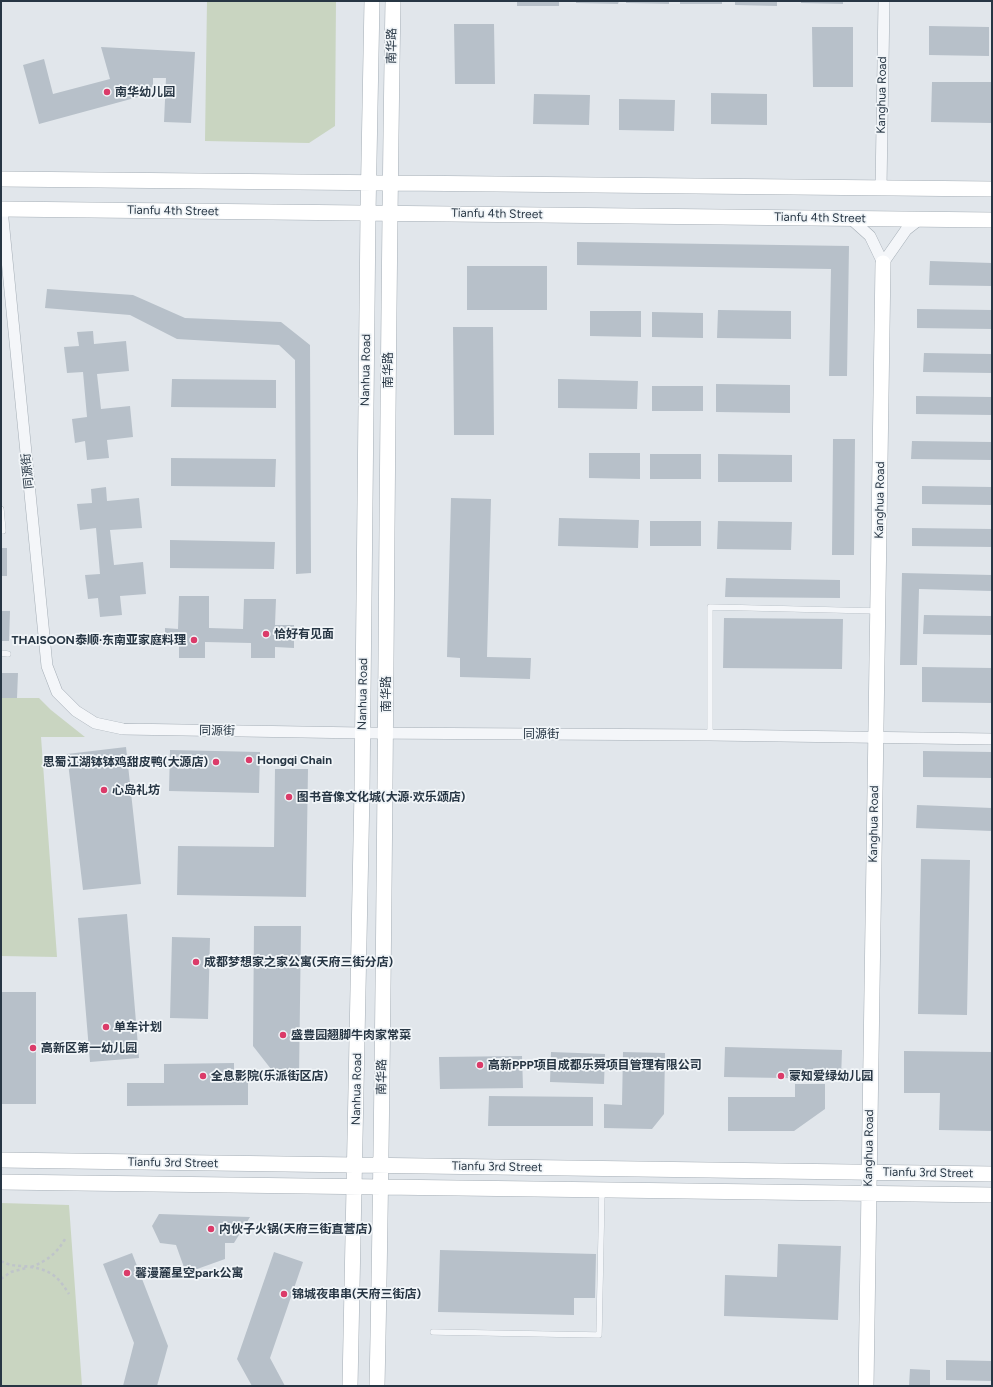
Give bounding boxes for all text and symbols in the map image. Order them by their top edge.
street label: 南华路 [384,28,400,64]
street label: Kanghua Road [874,56,890,134]
place label: 南华幼儿园 [115,85,175,99]
marker: 南华幼儿园 [102,87,112,97]
street label: Tianfu 4th Street [127,203,219,219]
street label: Tianfu 4th Street [451,206,543,222]
street label: Tianfu 4th Street [774,210,866,226]
street label: Nanhua Road [358,334,374,406]
street label: 南华路 [381,352,395,388]
street label: 同源街 [19,452,37,490]
street label: Kanghua Road [872,461,888,539]
place label: 恰好有见面 [274,627,334,641]
marker: 恰好有见面 [261,629,271,639]
place label: THAISOON泰顺·东南亚家庭料理 [11,633,186,647]
marker: THAISOON泰顺·东南亚家庭料理 [189,635,199,645]
street label: Nanhua Road [355,658,371,730]
street label: 南华路 [379,676,393,712]
street label: 同源街 [199,723,235,739]
street label: 同源街 [523,727,559,741]
place label: Hongqi Chain [257,753,332,767]
place label: 思蜀江湖钵钵鸡甜皮鸭(大源店) [43,755,208,769]
marker: Hongqi Chain [244,755,254,765]
marker: 思蜀江湖钵钵鸡甜皮鸭(大源店) [211,757,221,767]
place label: 心岛礼坊 [112,783,160,797]
marker: 心岛礼坊 [99,785,109,795]
street label: Kanghua Road [866,785,882,863]
place label: 图书音像文化城(大源·欢乐颂店) [297,790,465,804]
marker: 图书音像文化城(大源·欢乐颂店) [284,792,294,802]
place label: 成都梦想家之家公寓(天府三街分店) [204,955,393,969]
marker: 成都梦想家之家公寓(天府三街分店) [191,957,201,967]
place label: 单车计划 [114,1020,162,1034]
marker: 单车计划 [101,1022,111,1032]
place label: 盛豊园翘脚牛肉家常菜 [291,1028,411,1042]
marker: 盛豊园翘脚牛肉家常菜 [278,1030,288,1040]
place label: 高新区第一幼儿园 [41,1041,137,1055]
marker: 高新区第一幼儿园 [28,1043,38,1053]
street label: Nanhua Road [349,1053,365,1125]
place label: 高新PPP项目成都乐舜项目管理有限公司 [488,1058,702,1072]
street label: 南华路 [374,1059,390,1095]
marker: 高新PPP项目成都乐舜项目管理有限公司 [475,1060,485,1070]
place label: 全息影院(乐派街区店) [211,1069,328,1083]
place label: 蒙知爱绿幼儿园 [789,1069,873,1083]
marker: 全息影院(乐派街区店) [198,1071,208,1081]
marker: 蒙知爱绿幼儿园 [776,1071,786,1081]
street label: Kanghua Road [861,1109,877,1187]
street label: Tianfu 3rd Street [128,1155,218,1171]
street label: Tianfu 3rd Street [452,1159,542,1175]
street label: Tianfu 3rd Street [883,1165,973,1181]
place label: 内伙子火锅(天府三街直营店) [219,1222,372,1236]
marker: 内伙子火锅(天府三街直营店) [206,1224,216,1234]
place label: 馨漫麓星空park公寓 [135,1266,244,1280]
marker: 馨漫麓星空park公寓 [122,1268,132,1278]
place label: 锦城夜串串(天府三街店) [292,1287,421,1301]
marker: 锦城夜串串(天府三街店) [279,1289,289,1299]

